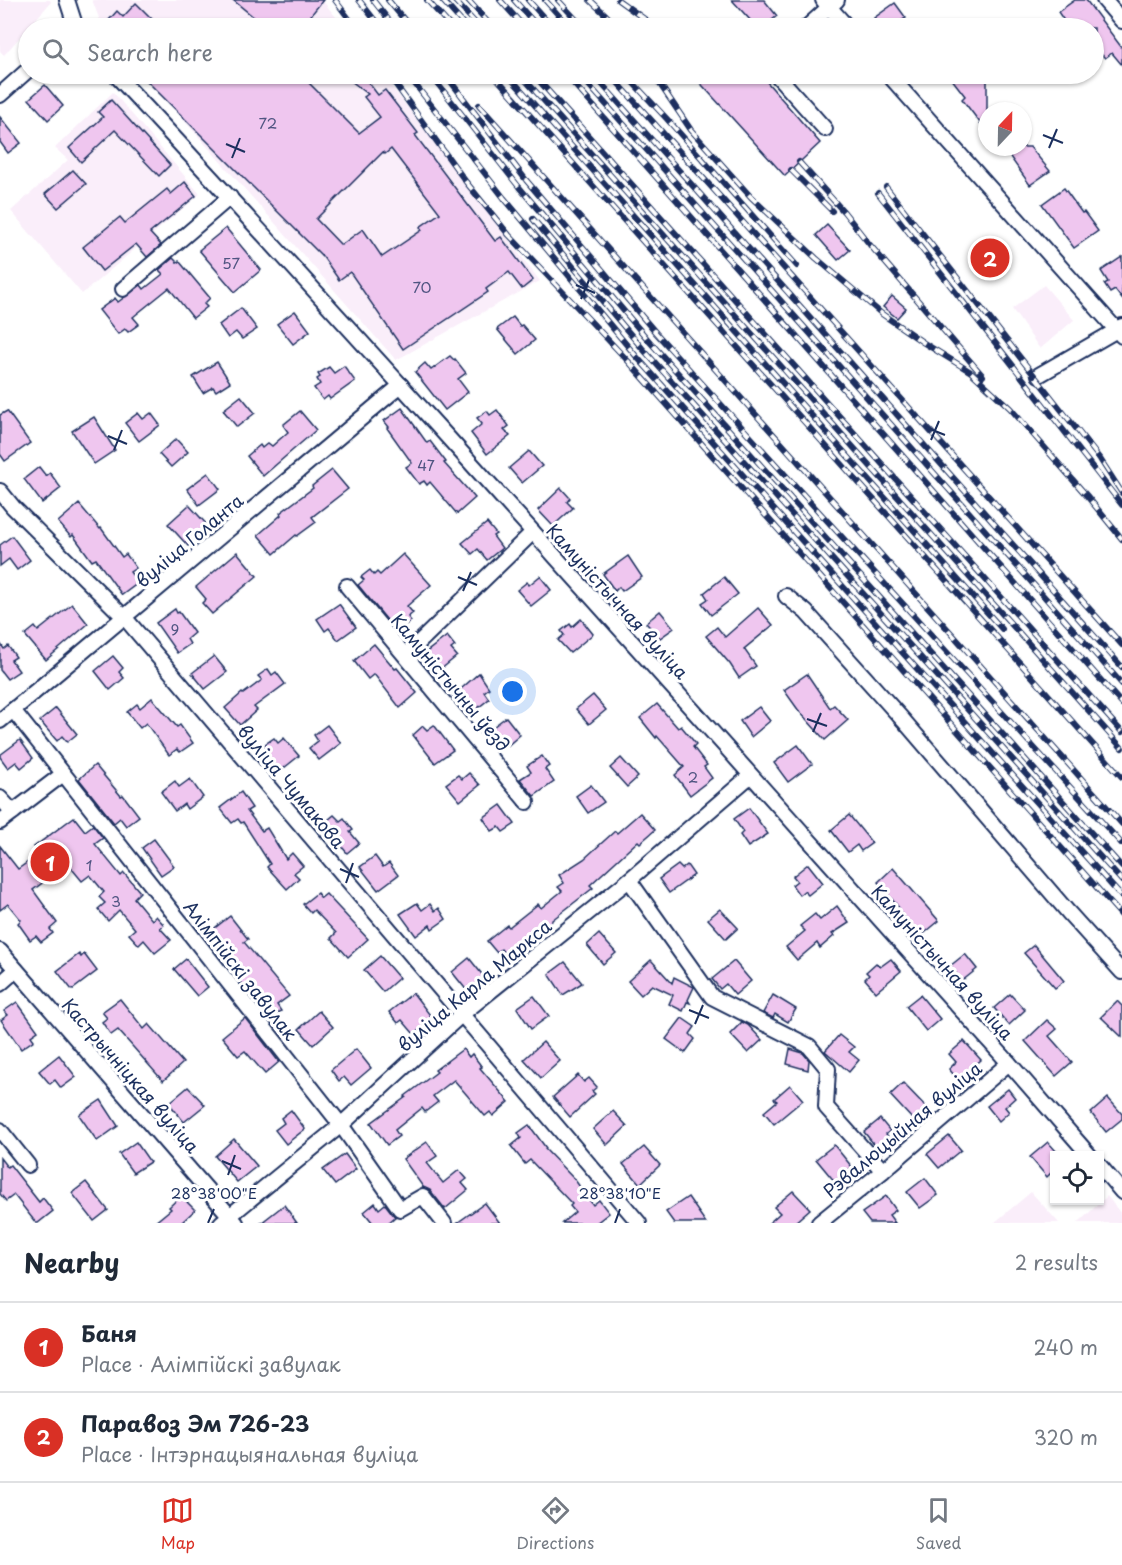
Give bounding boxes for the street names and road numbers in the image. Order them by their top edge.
street label: вуліца Голанта [129,487,249,593]
street label: Камуністычная вуліца [541,517,695,685]
street label: Камуністычны ўезд [385,607,517,757]
street label: вуліца Чумакова [232,718,353,855]
street label: Камуністычная вуліца [866,878,1020,1046]
street label: Алімпійскі завулак [178,894,304,1046]
street label: вуліца Карла Маркса [391,912,557,1058]
street label: Кастрычніцкая вуліца [56,991,206,1159]
street label: Рэвалюцыйная вуліца [817,1054,987,1204]

